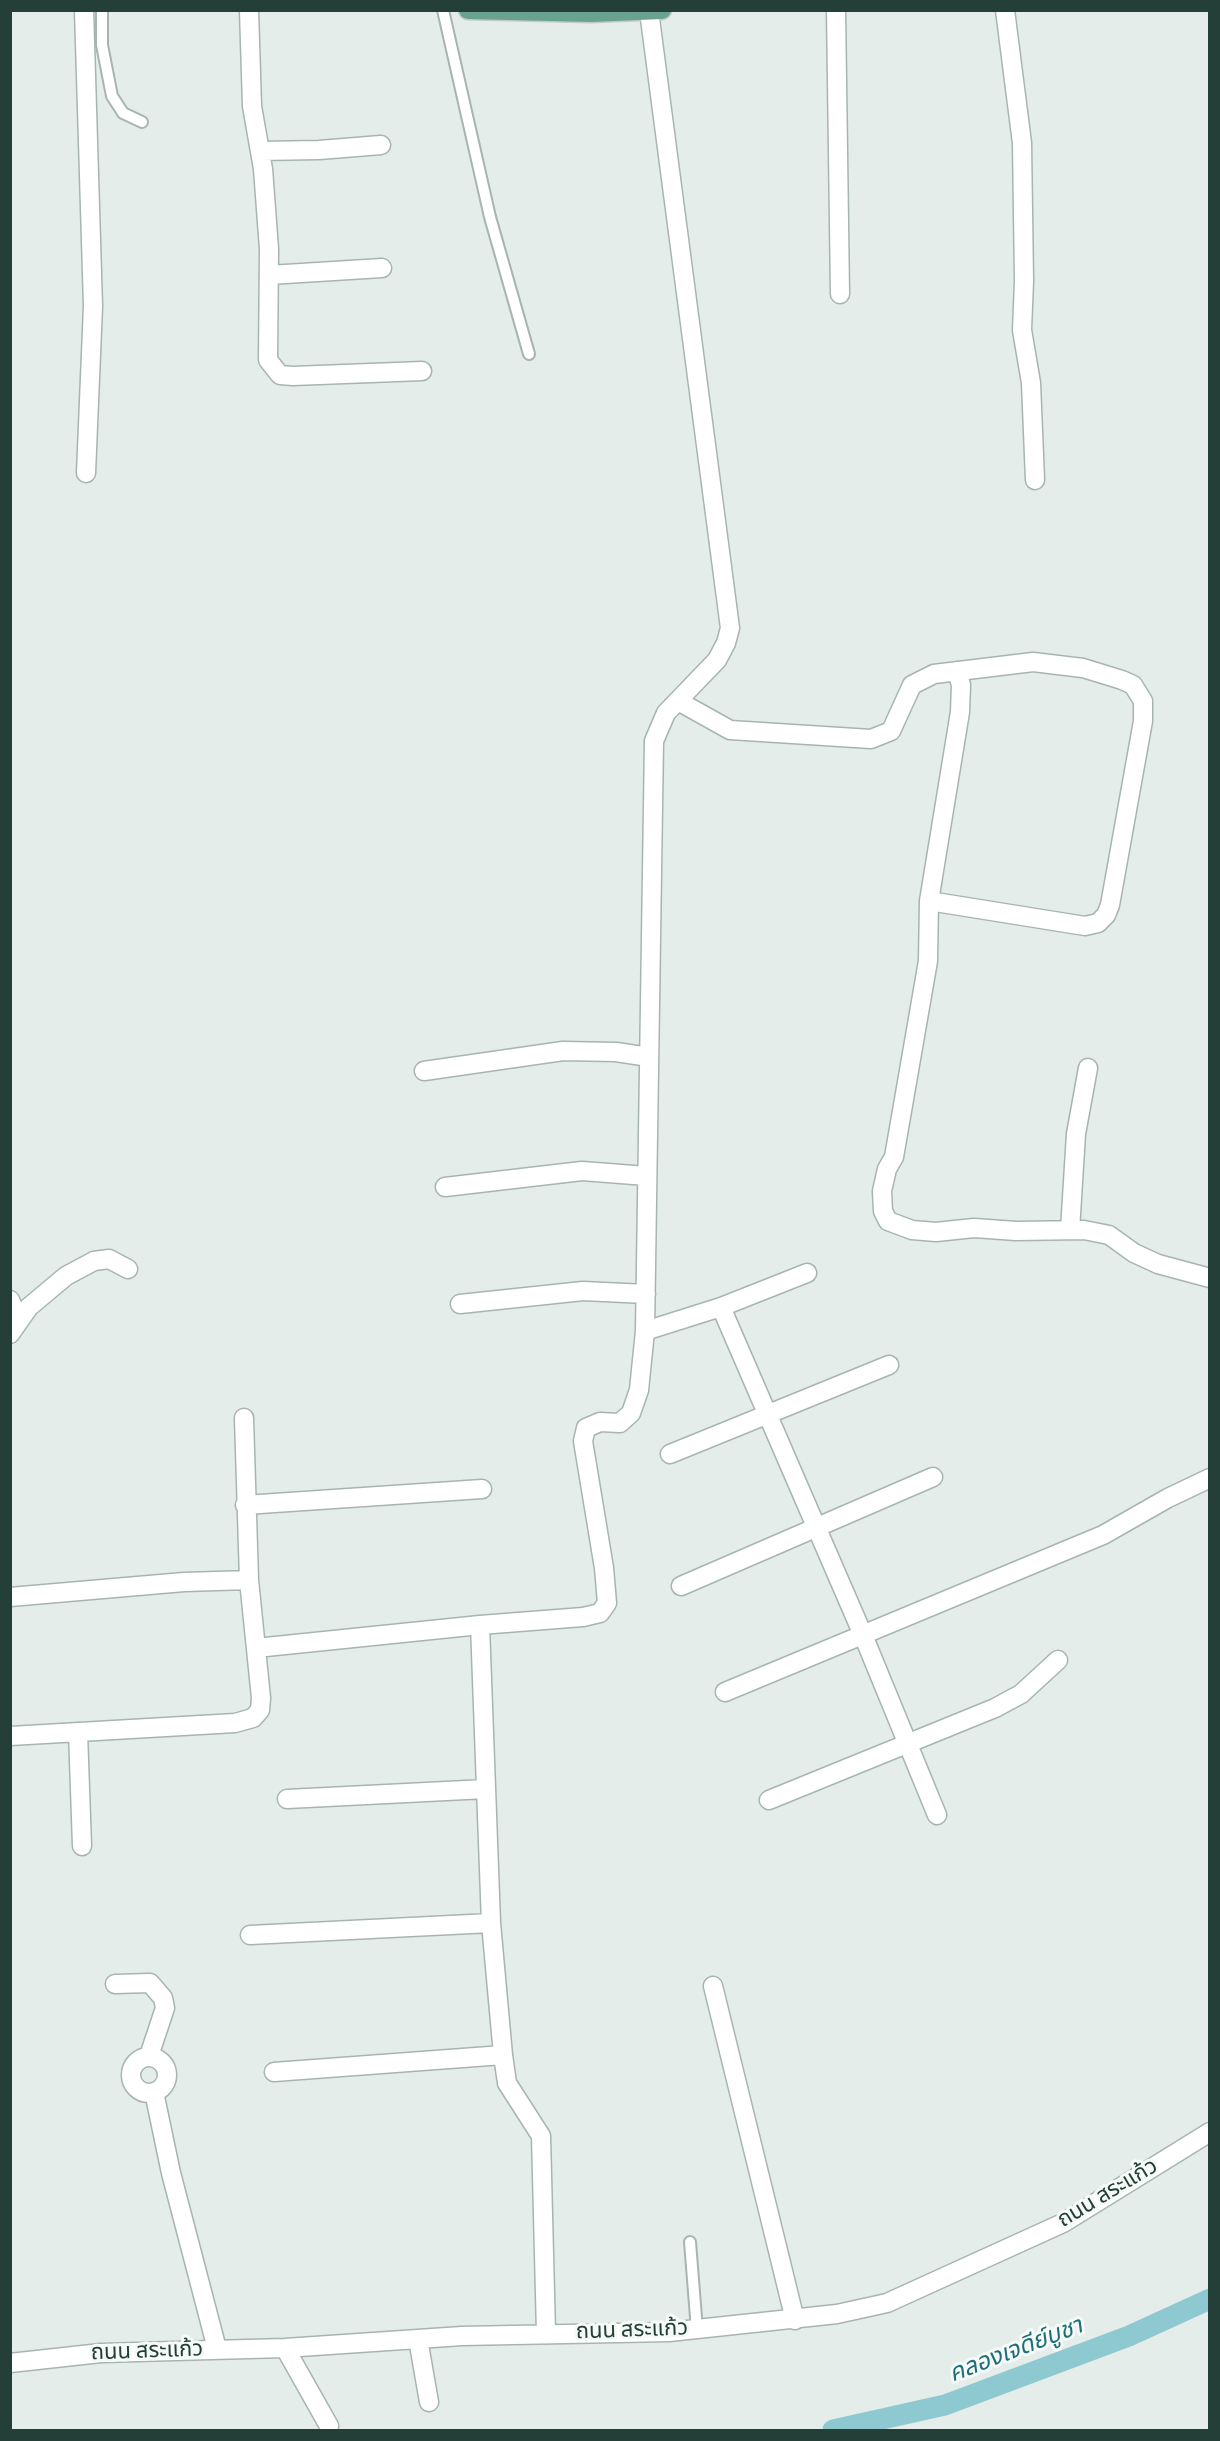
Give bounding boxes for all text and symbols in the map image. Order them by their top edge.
street label: ถนน สระแก้ว [1053,2154,1163,2234]
water label: คลองเจดีย์บูชา [945,2312,1087,2390]
street label: ถนน สระแก้ว [575,2316,689,2346]
street label: ถนน สระแก้ว [90,2337,204,2367]

